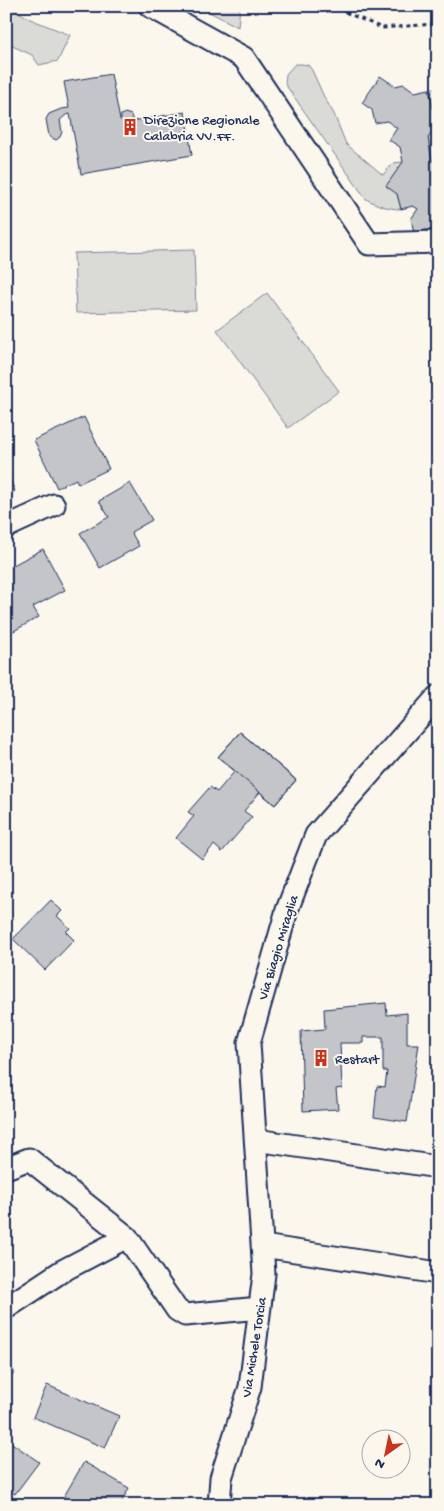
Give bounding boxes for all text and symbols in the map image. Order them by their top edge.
place label: Direzione Regionale Calabria VV.FF. [143,113,260,146]
building icon: Direzione Regionale Calabria VV.FF. [120,117,140,137]
street label: Via Biagio Miraglia [255,892,304,1003]
building icon: Restart [311,1048,331,1068]
place label: Restart [335,1052,380,1069]
street label: Via Michele Torcia [239,1295,272,1400]
north arrow [362,1428,412,1478]
text: N [372,1453,389,1472]

